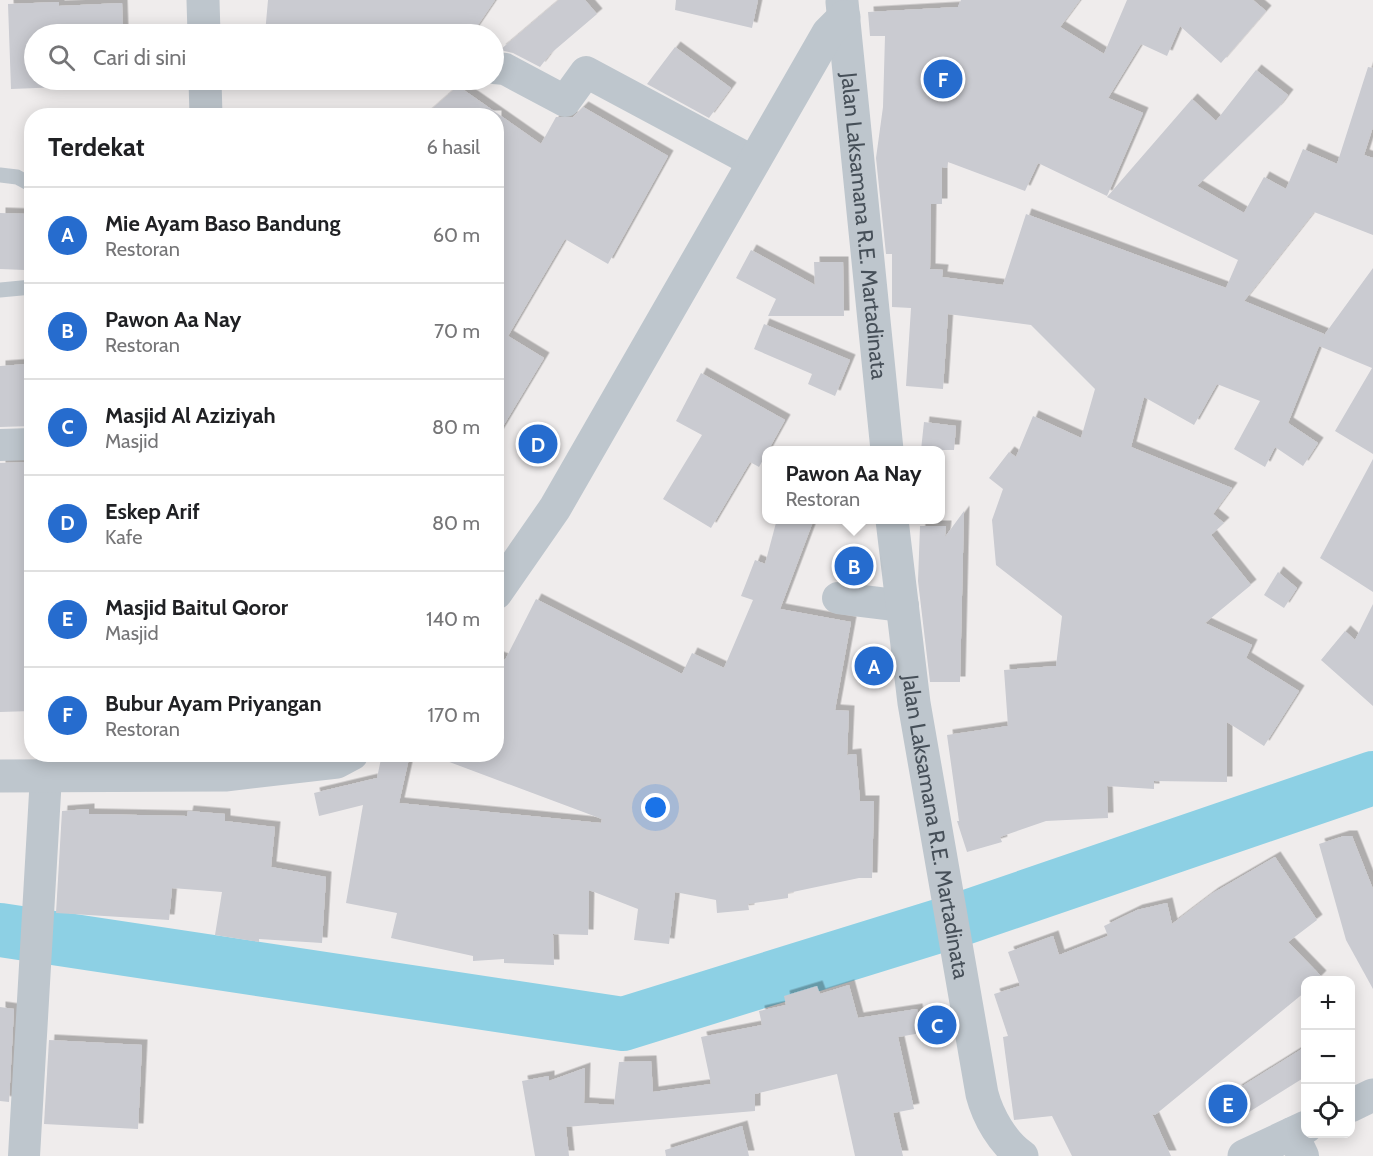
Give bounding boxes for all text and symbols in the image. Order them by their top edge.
search box [24,24,504,90]
icon: search [45,41,78,74]
text: Cari di sini [93,44,186,71]
pin: F [924,56,962,101]
street label: Jalan Laksamana R.E. Martadinata [836,70,893,381]
text: Terdekat [48,131,145,163]
text: 6 hasil [426,135,480,159]
text: Mie Ayam Baso Bandung [105,210,341,237]
text: A [61,223,74,247]
text: 60 m [433,223,480,247]
text: Restoran [105,237,180,261]
text: Pawon Aa Nay [105,306,241,333]
text: B [61,319,74,343]
text: 70 m [434,319,480,343]
text: Restoran [105,333,180,357]
text: Masjid Al Aziziyah [105,402,276,429]
text: C [61,415,74,439]
text: 80 m [432,415,480,439]
pin: D [518,422,558,466]
text: Masjid [105,429,159,453]
popup [762,446,945,524]
text: Pawon Aa Nay [785,460,922,487]
text: Restoran [785,487,860,511]
text: Eskep Arif [105,498,200,525]
text: D [60,511,75,535]
text: 80 m [432,511,480,535]
text: Kafe [105,525,142,549]
pin: B [834,544,874,588]
text: Masjid Baitul Qoror [105,594,288,621]
text: E [62,607,73,631]
text: 140 m [426,607,480,631]
text: Masjid [105,621,159,645]
pin: A [854,644,894,688]
street label: Jalan Laksamana R.E. Martadinata [897,672,975,981]
text: Bubur Ayam Priyangan [105,690,322,717]
text: F [62,703,73,727]
text: 170 m [428,703,480,727]
text: Restoran [105,717,180,741]
your location [641,793,670,822]
map controls [1301,976,1355,1138]
button: + [1301,976,1355,1030]
pin: C [918,1002,956,1048]
button: − [1301,1030,1355,1084]
pin: E [1208,1082,1248,1126]
button: locate [1301,1084,1355,1138]

